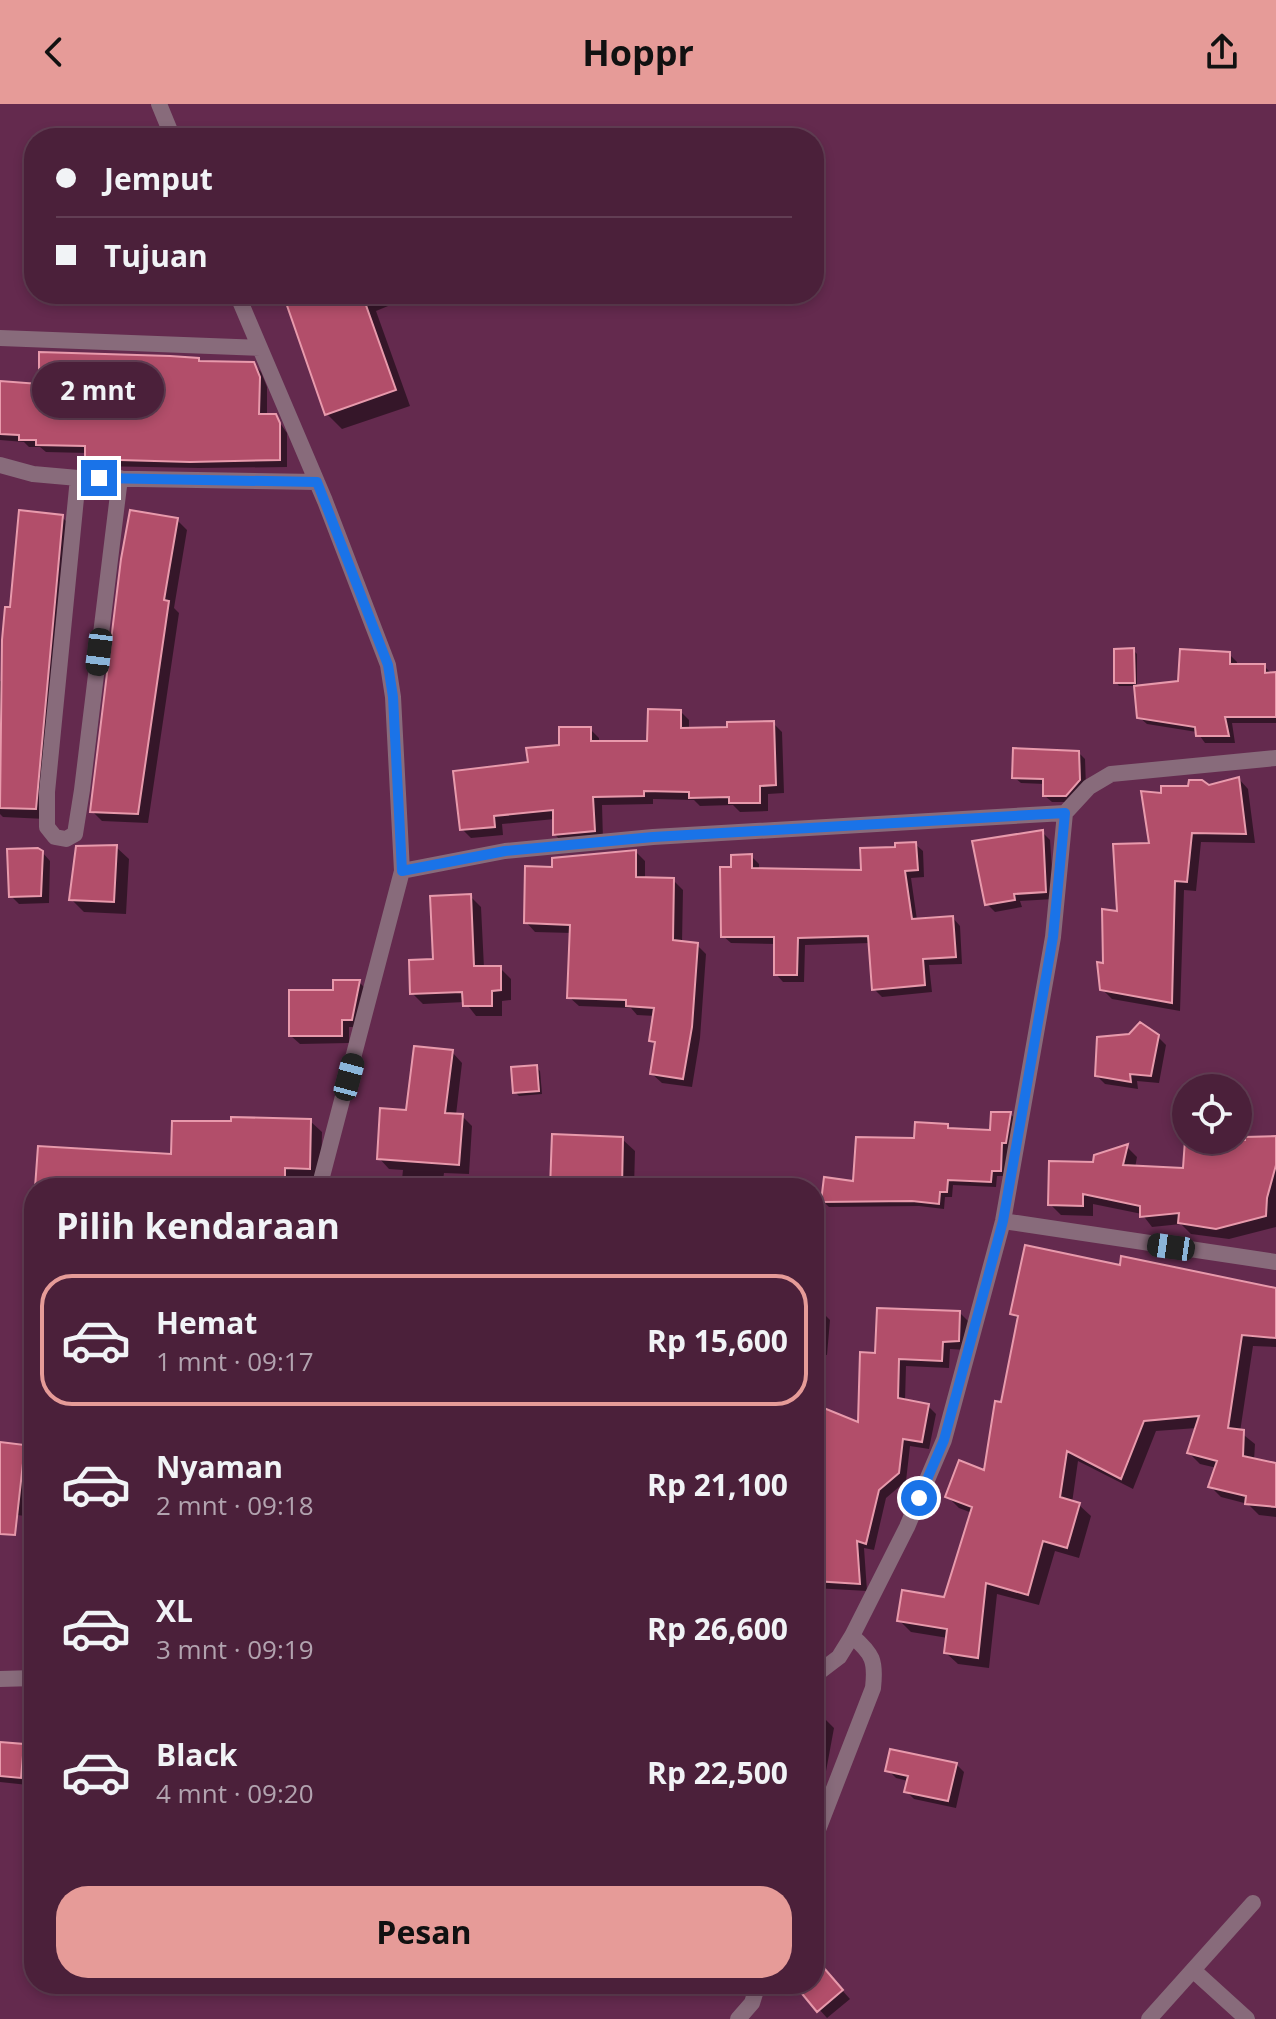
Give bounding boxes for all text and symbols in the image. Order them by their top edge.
text: Hoppr [582,28,694,77]
icon: back [32,30,76,74]
icon: share [1200,30,1244,74]
text: Jemput [104,158,213,199]
text: Tujuan [104,235,208,276]
callout: 2 mnt [33,362,165,418]
text: 2 mnt [60,372,136,408]
route end [81,460,117,496]
car [84,627,114,677]
car [331,1051,367,1103]
map controls [1172,1074,1252,1154]
button: locate [1172,1074,1252,1154]
text: Pilih kendaraan [56,1201,340,1250]
car [1146,1232,1196,1262]
text: Hemat [156,1302,257,1343]
icon: car [60,1304,132,1376]
text: Rp 15,600 [647,1320,788,1361]
text: 1 mnt · 09:17 [156,1343,314,1379]
text: Nyaman [156,1446,283,1487]
icon: car [60,1448,132,1520]
text: Rp 21,100 [647,1464,788,1505]
route start [901,1480,937,1516]
text: 2 mnt · 09:18 [156,1487,314,1523]
text: XL [156,1590,193,1631]
icon: car [60,1592,132,1664]
text: Rp 26,600 [647,1608,788,1649]
text: 3 mnt · 09:19 [156,1631,314,1667]
text: Black [156,1734,237,1775]
icon: car [60,1736,132,1808]
text: Rp 22,500 [647,1752,788,1793]
text: 4 mnt · 09:20 [156,1775,314,1811]
button: Pesan [56,1886,792,1978]

